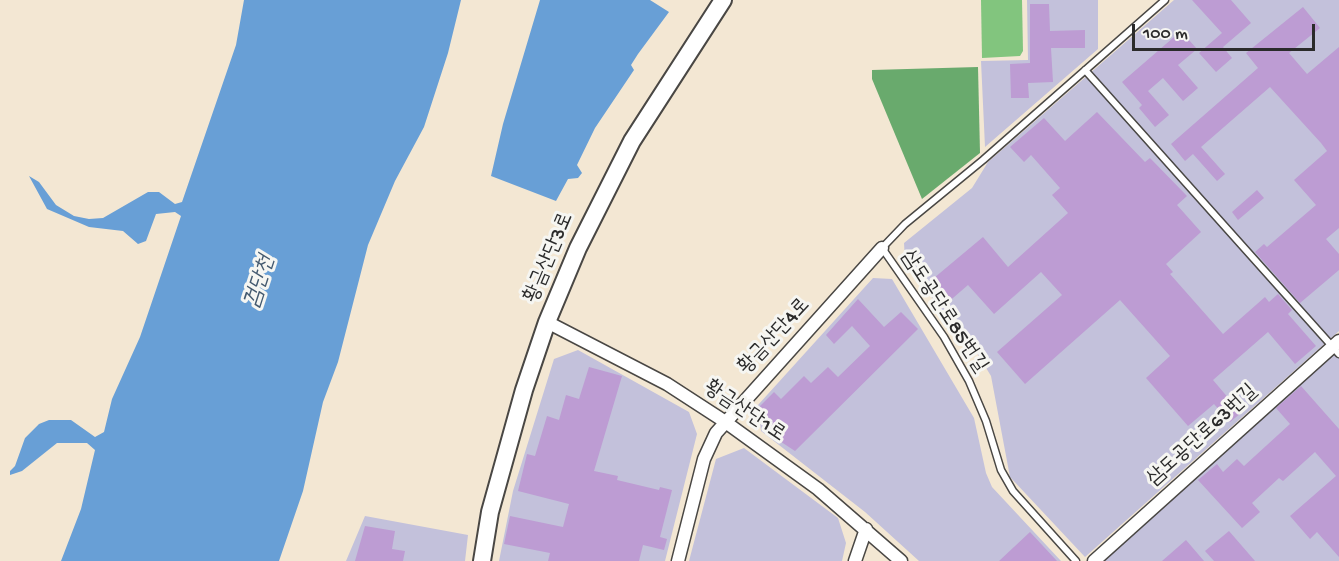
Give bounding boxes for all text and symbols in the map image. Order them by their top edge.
scale bar [1135,12,1318,50]
text: 100 m [1143,24,1188,45]
street label: 황금산단3로 [520,209,580,307]
street label: 삼도공단로85번길 [894,246,992,378]
water label: 검단천 [240,253,282,311]
street label: 황금산단4로 [734,294,816,380]
street label: 황금산단1로 [698,376,790,448]
street label: 삼도공단로63번길 [1143,380,1263,492]

